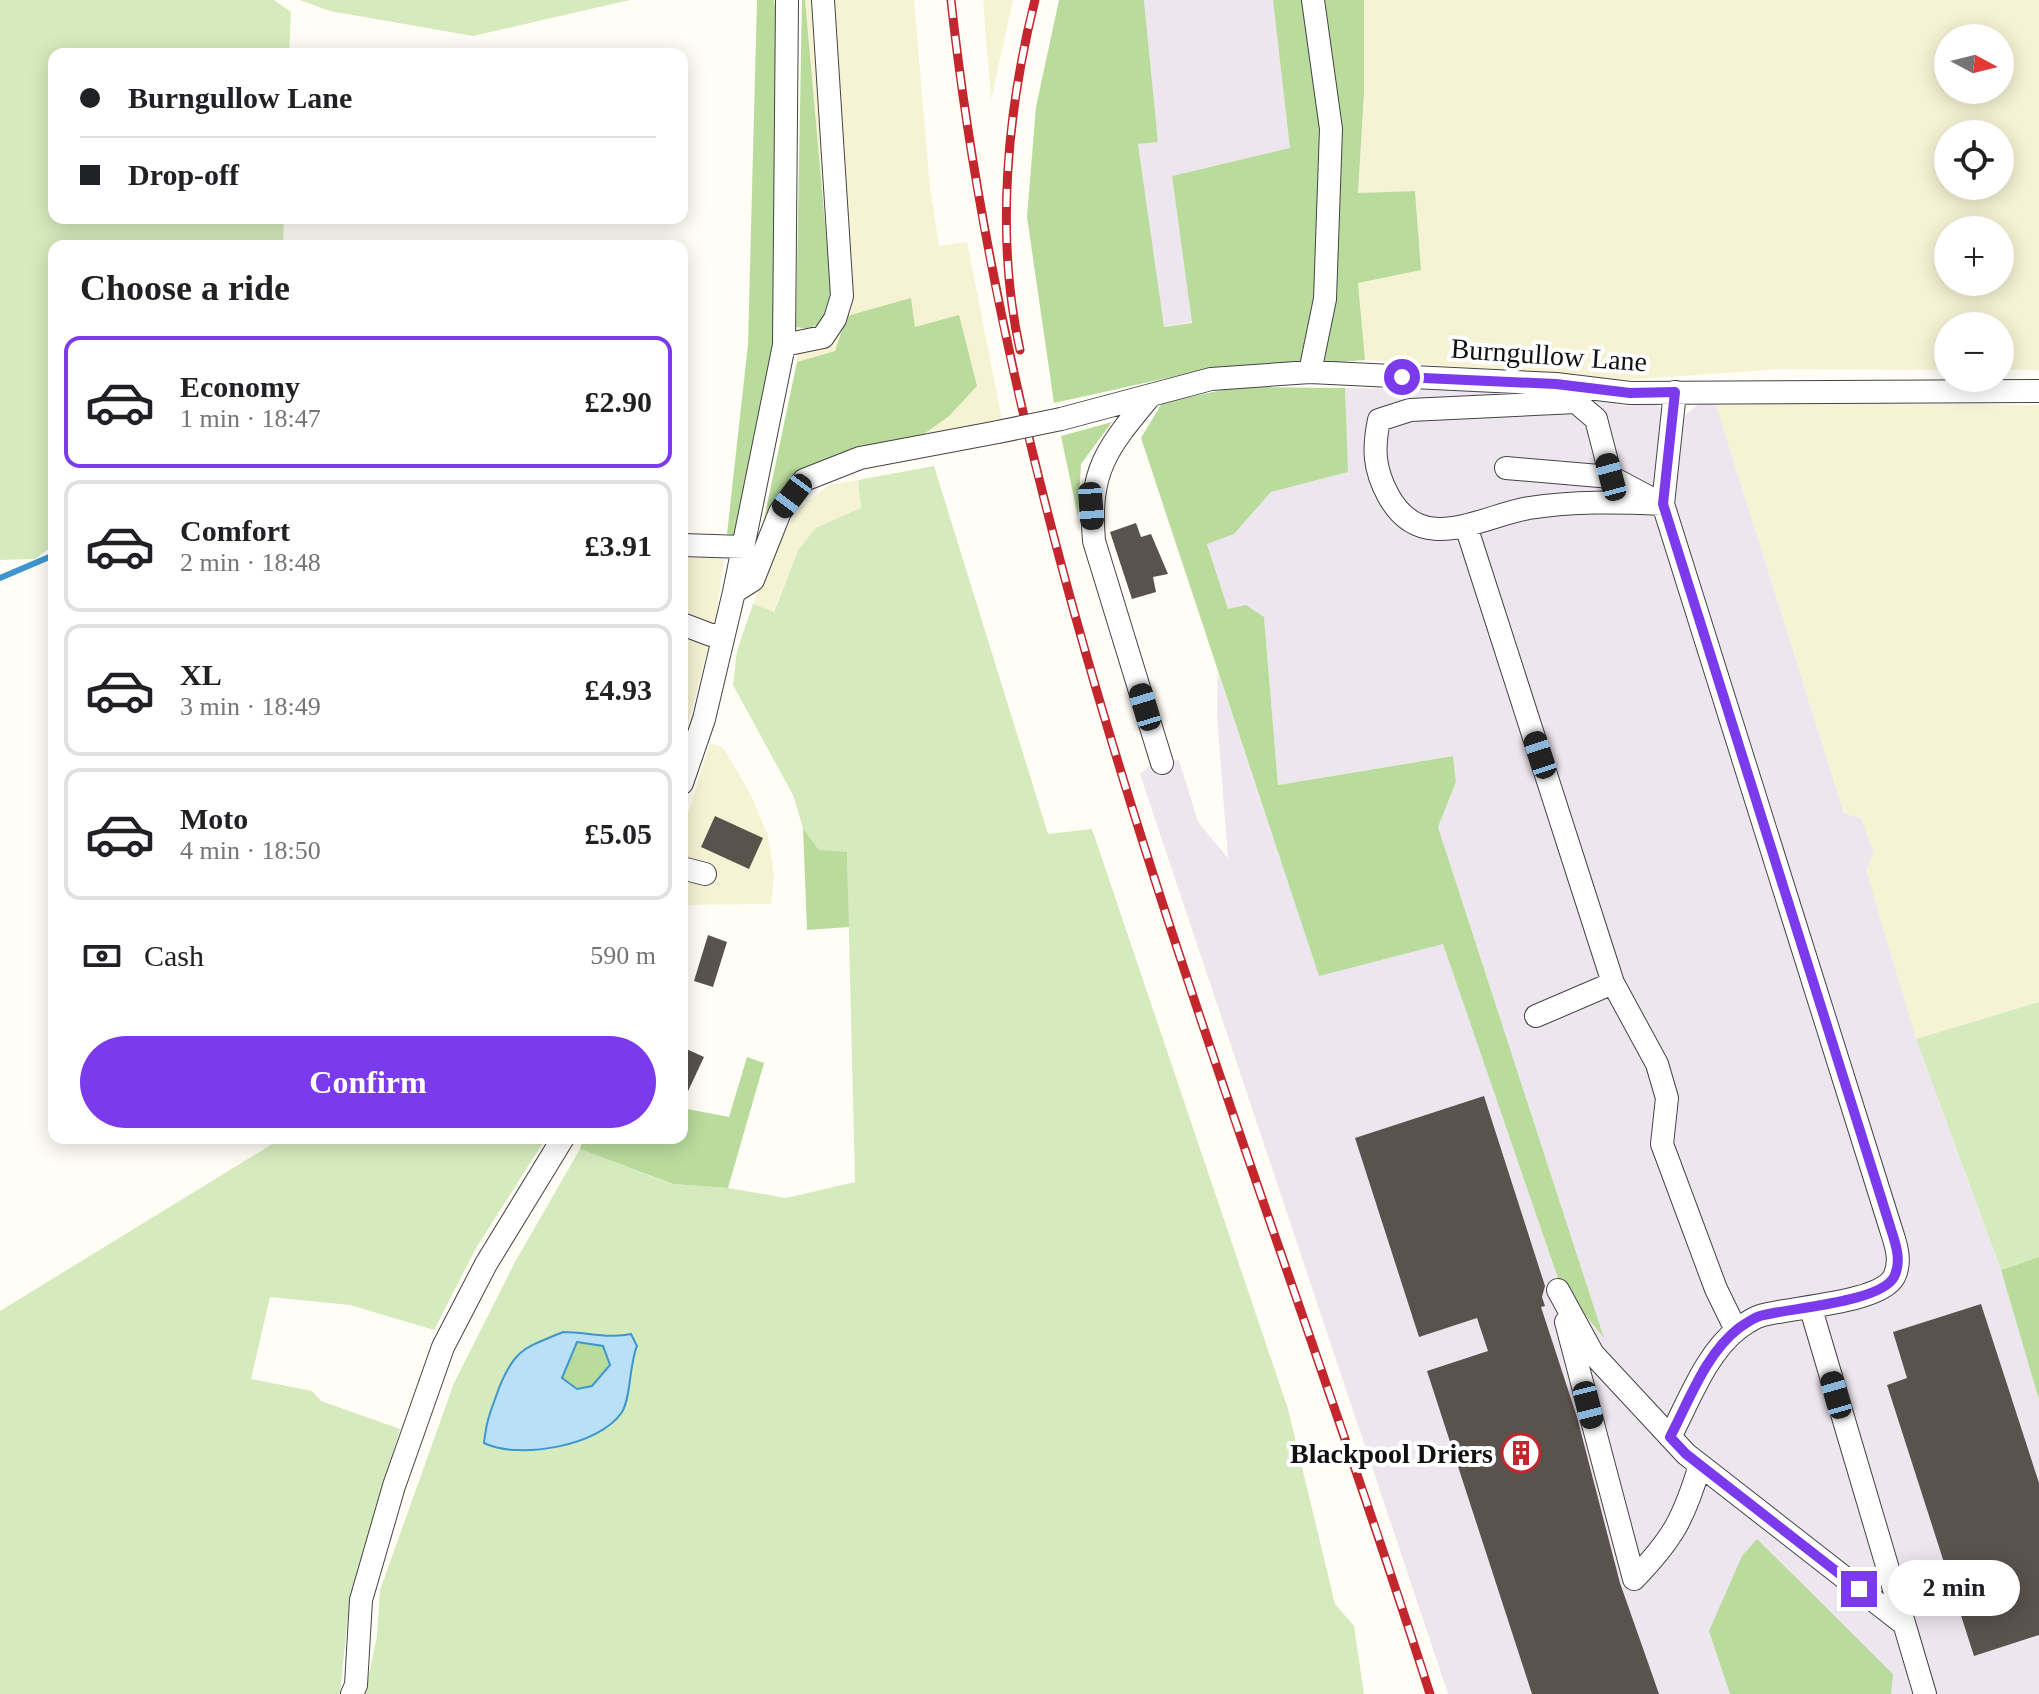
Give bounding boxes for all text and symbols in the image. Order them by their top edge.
north arrow [1934,24,2014,104]
map controls [1934,24,2014,392]
text: Burngullow Lane [128,81,352,114]
button: locate [1934,120,2014,200]
text: Drop-off [128,158,239,191]
button: + [1934,216,2014,296]
text: Choose a ride [80,268,290,308]
button: − [1934,312,2014,392]
street label: Burngullow Lane [1450,333,1648,377]
route start [1384,359,1420,395]
icon: car [84,366,156,438]
text: Economy [180,370,300,403]
text: £2.90 [585,385,652,418]
text: 1 min · 18:47 [180,404,321,433]
car [1593,451,1629,503]
car [768,470,816,522]
car [1077,481,1105,531]
icon: car [84,510,156,582]
text: Comfort [180,514,290,547]
text: £3.91 [585,529,652,562]
text: 2 min · 18:48 [180,548,321,577]
icon: car [84,654,156,726]
text: XL [180,658,222,691]
text: £4.93 [585,673,652,706]
car [1127,681,1163,733]
text: 3 min · 18:49 [180,692,321,721]
car [1521,728,1559,782]
icon: car [84,798,156,870]
text: Moto [180,802,248,835]
text: £5.05 [585,817,652,850]
text: 4 min · 18:50 [180,836,321,865]
icon: cash [80,934,124,978]
text: Cash [144,939,204,972]
text: 590 m [590,941,656,970]
button: Confirm [80,1036,656,1128]
car [1818,1369,1854,1421]
car [1571,1379,1605,1431]
building icon: Blackpool Driers [1500,1432,1542,1474]
place label: Blackpool Driers [1290,1438,1493,1469]
callout: 2 min [1887,1561,2019,1617]
route end [1841,1571,1877,1607]
text: 2 min [1923,1573,1985,1602]

